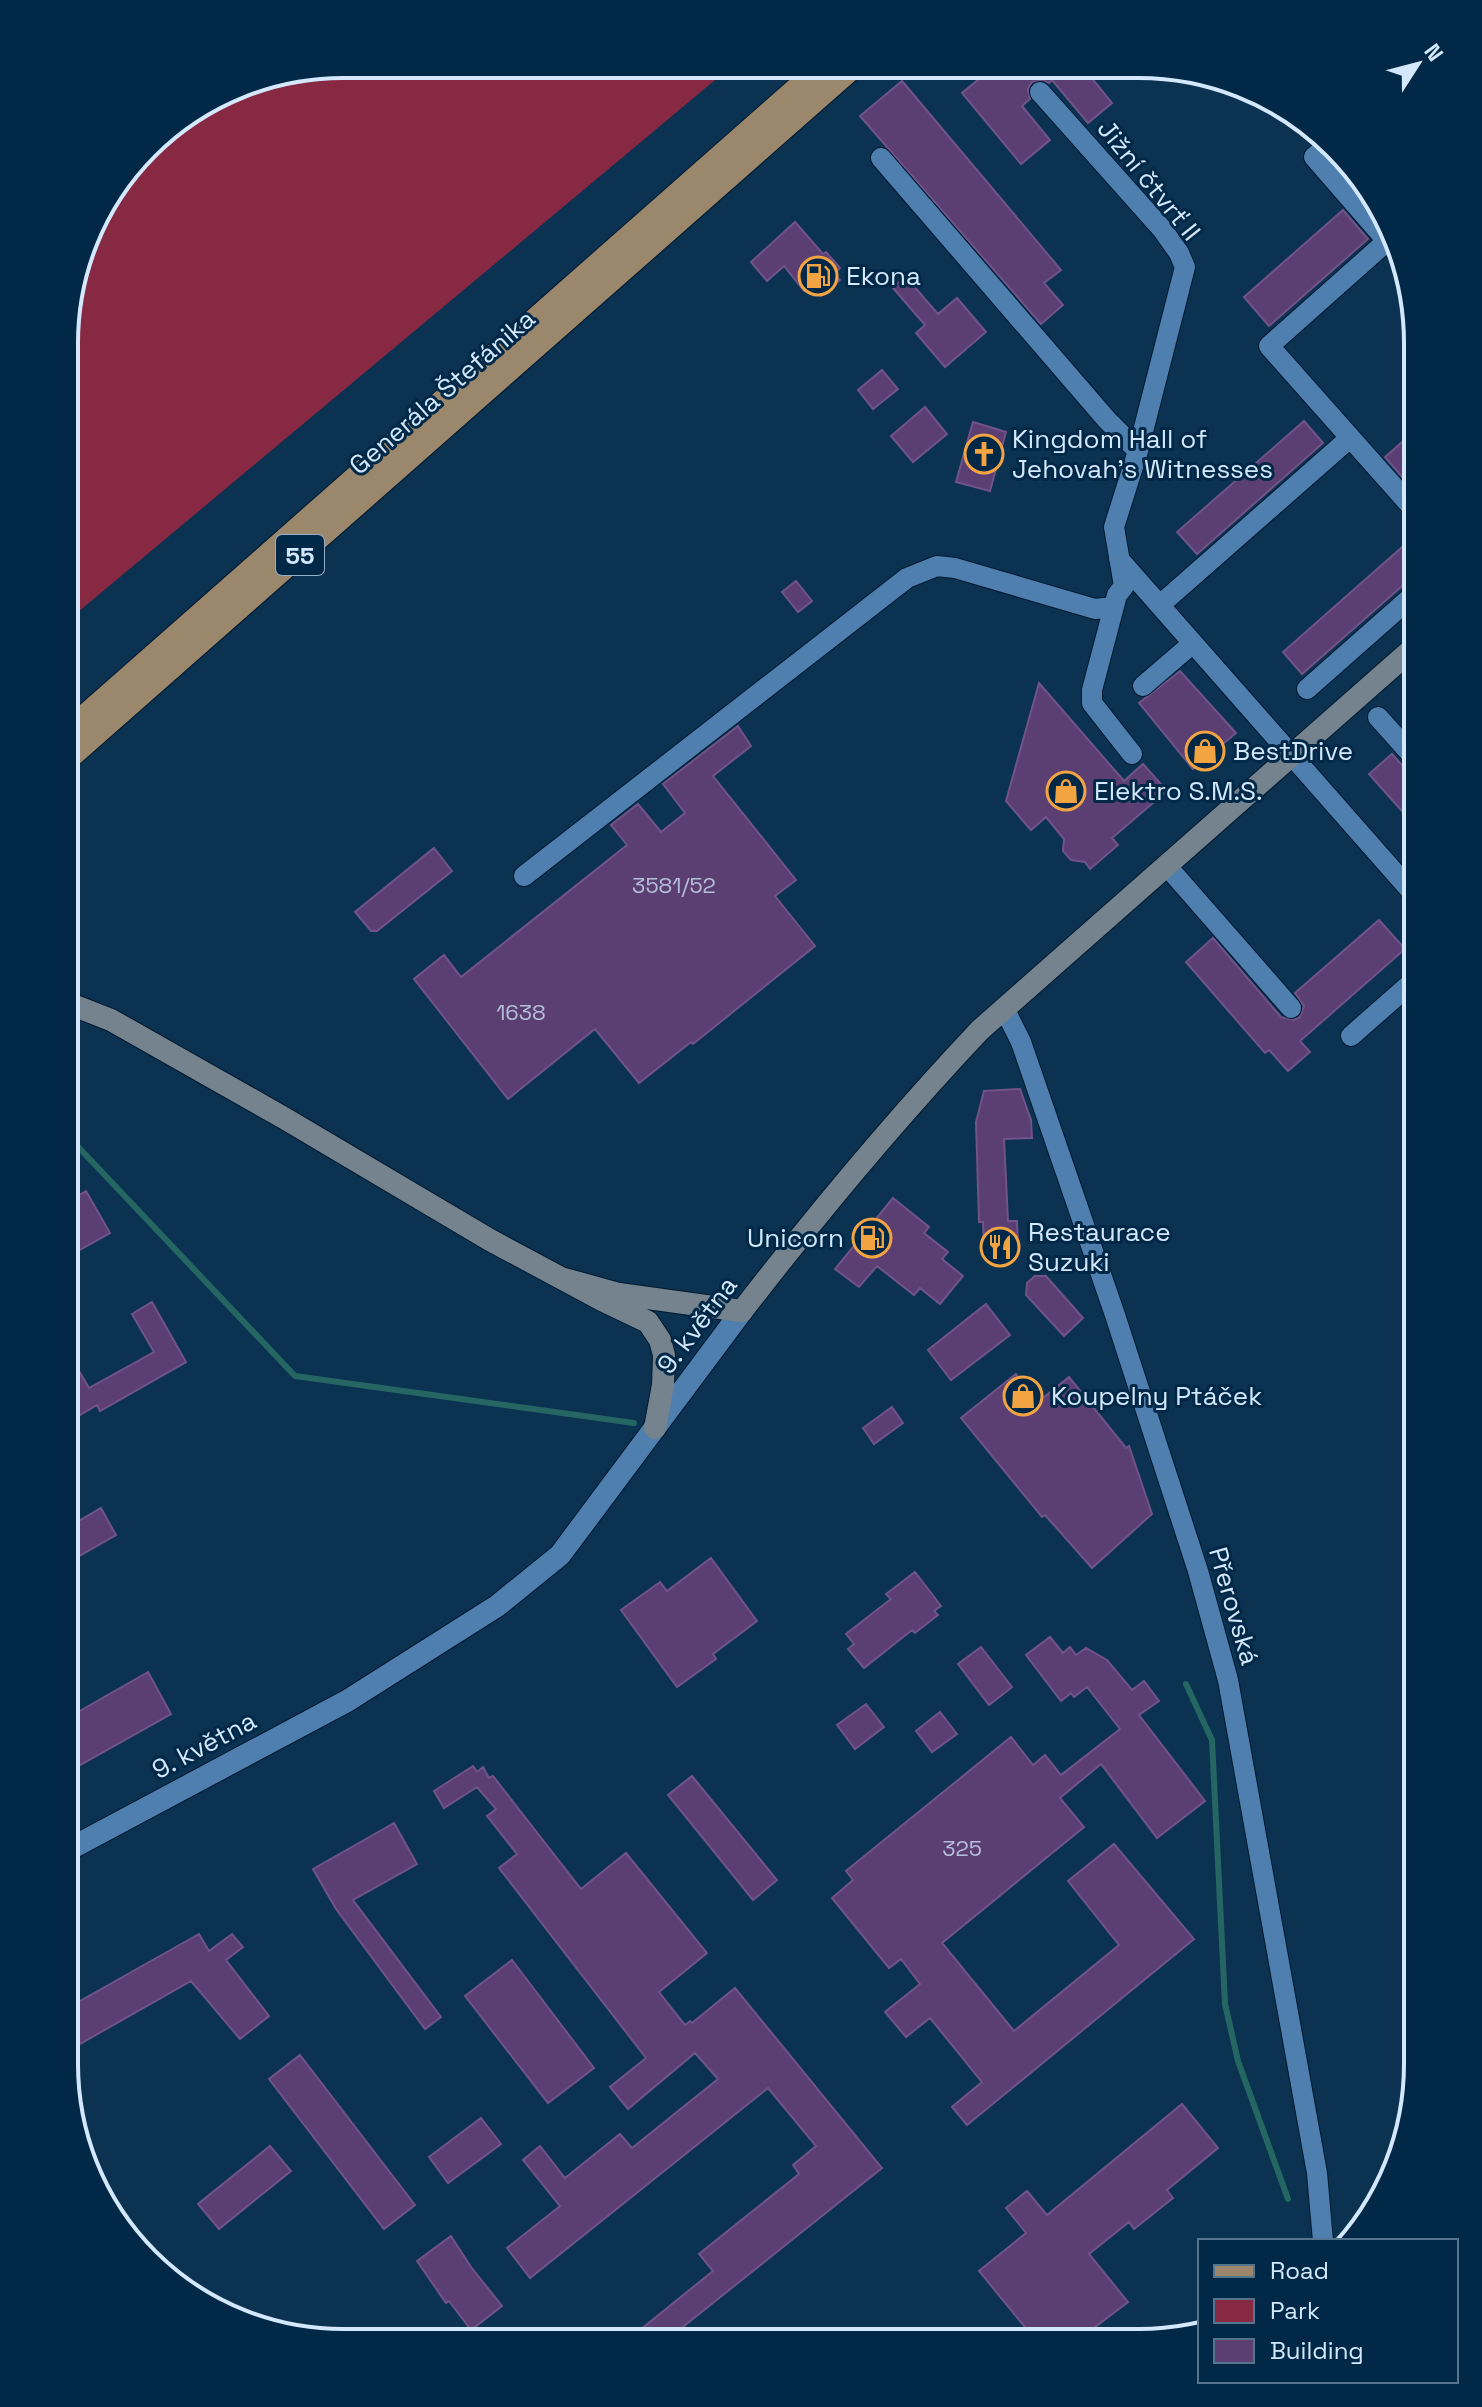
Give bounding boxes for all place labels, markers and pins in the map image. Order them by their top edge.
fuel station icon: Ekona [797,255,839,297]
place label: Ekona [846,259,921,293]
place label: Kingdom Hall of Jehovah's Witnesses [1012,422,1273,486]
church icon: Kingdom Hall of Jehovah's Witnesses [963,433,1005,475]
shop icon: BestDrive [1184,730,1226,772]
place label: BestDrive [1233,734,1353,768]
shop icon: Elektro S.M.S. [1045,770,1087,812]
place label: Elektro S.M.S. [1094,774,1263,808]
place label: Restaurace Suzuki [1028,1215,1171,1279]
fuel station icon: Unicorn [851,1217,893,1259]
place label: Unicorn [747,1221,844,1255]
restaurant icon: Restaurace Suzuki [979,1226,1021,1268]
shop icon: Koupelny Ptáček [1002,1375,1044,1417]
place label: Koupelny Ptáček [1051,1379,1262,1413]

